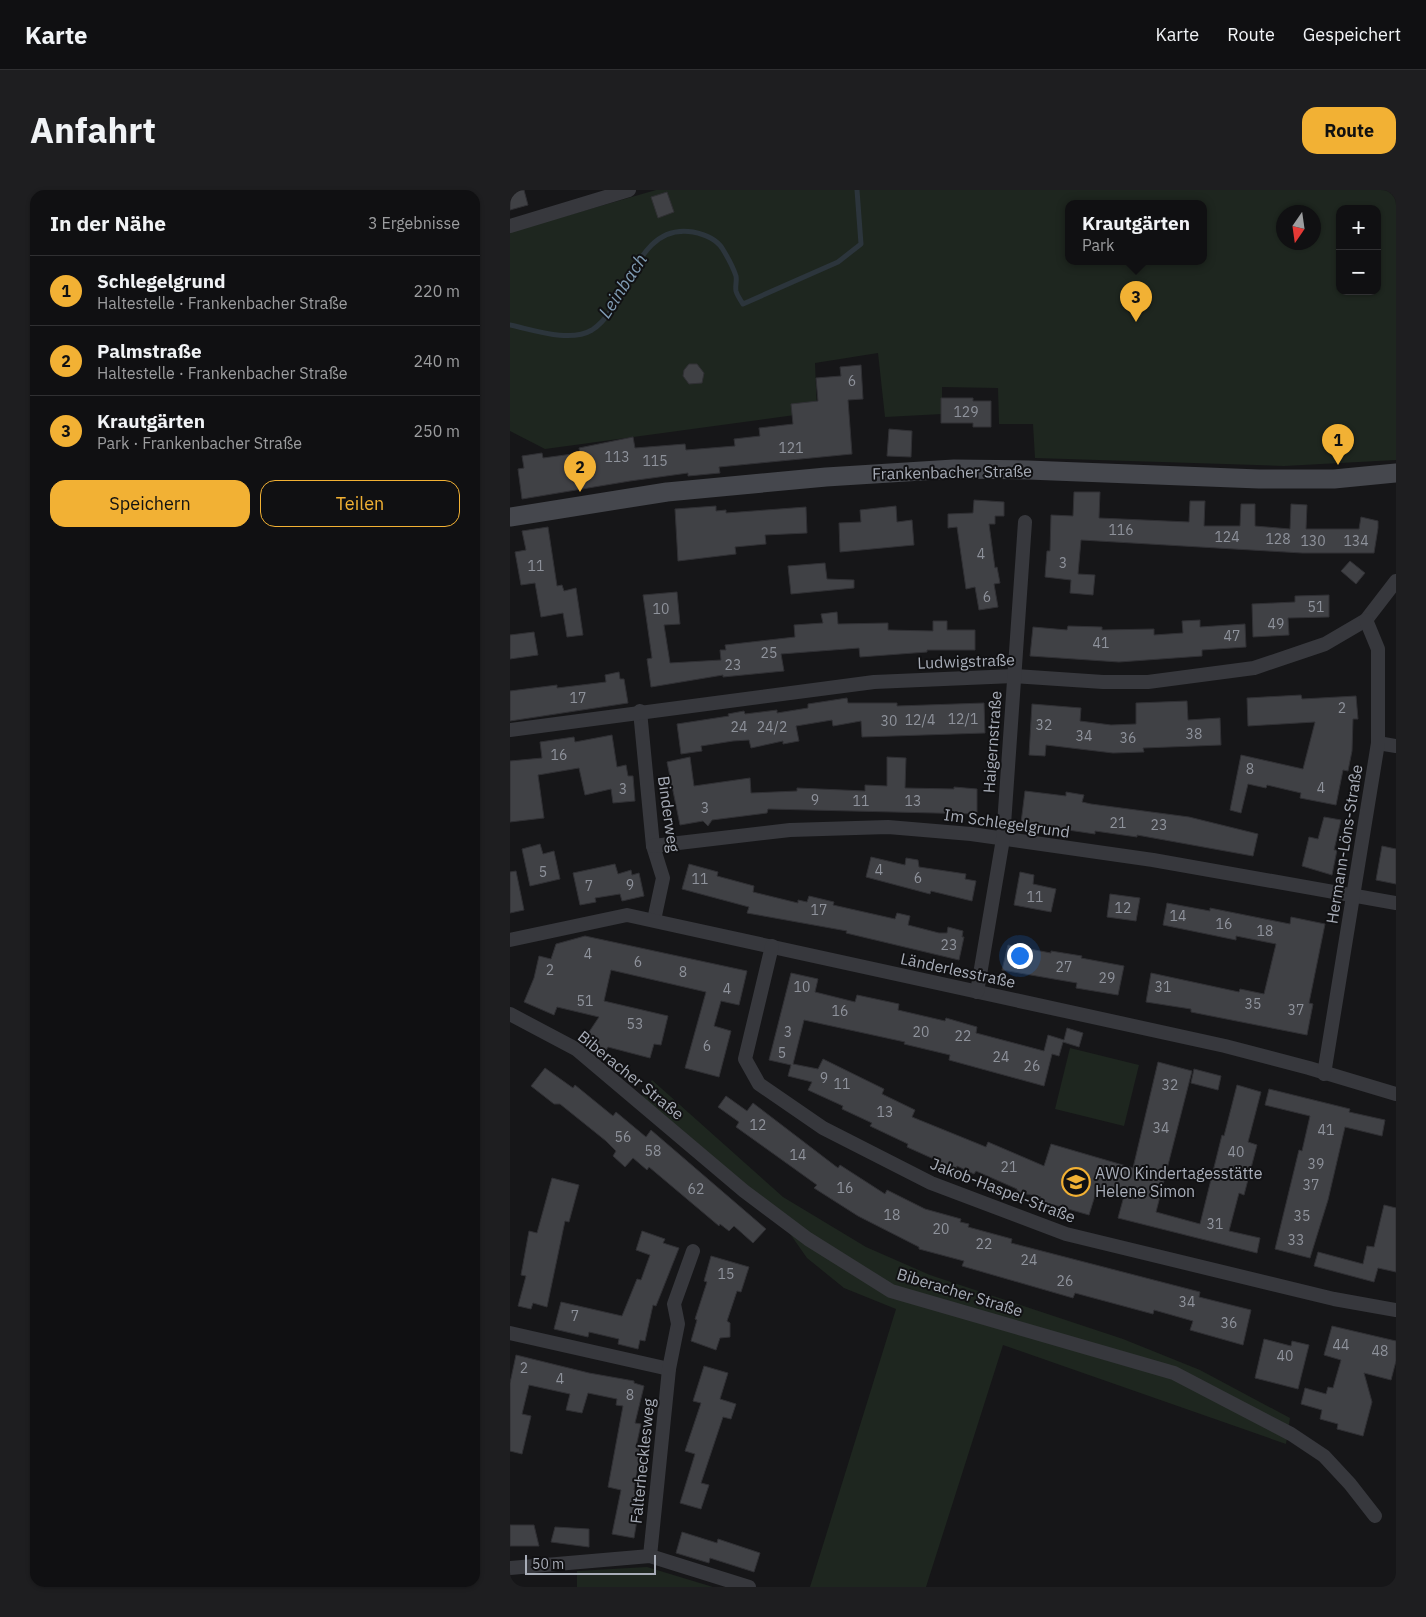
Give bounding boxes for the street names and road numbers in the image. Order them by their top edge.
street label: Frankenbacher Straße [872,461,1032,483]
street label: Ludwigstraße [917,649,1015,673]
street label: Haigernstraße [978,690,1006,794]
street label: Hermann-Löns-Straße [1322,763,1366,925]
street label: Binderweg [654,774,684,854]
street label: Im Schlegelgrund [943,804,1071,842]
street label: Länderlesstraße [899,948,1018,992]
street label: Biberacher Straße [574,1026,688,1124]
street label: Jakob-Haspel-Straße [928,1153,1079,1227]
street label: Biberacher Straße [895,1263,1026,1321]
street label: Falterhecklesweg [625,1397,659,1525]

